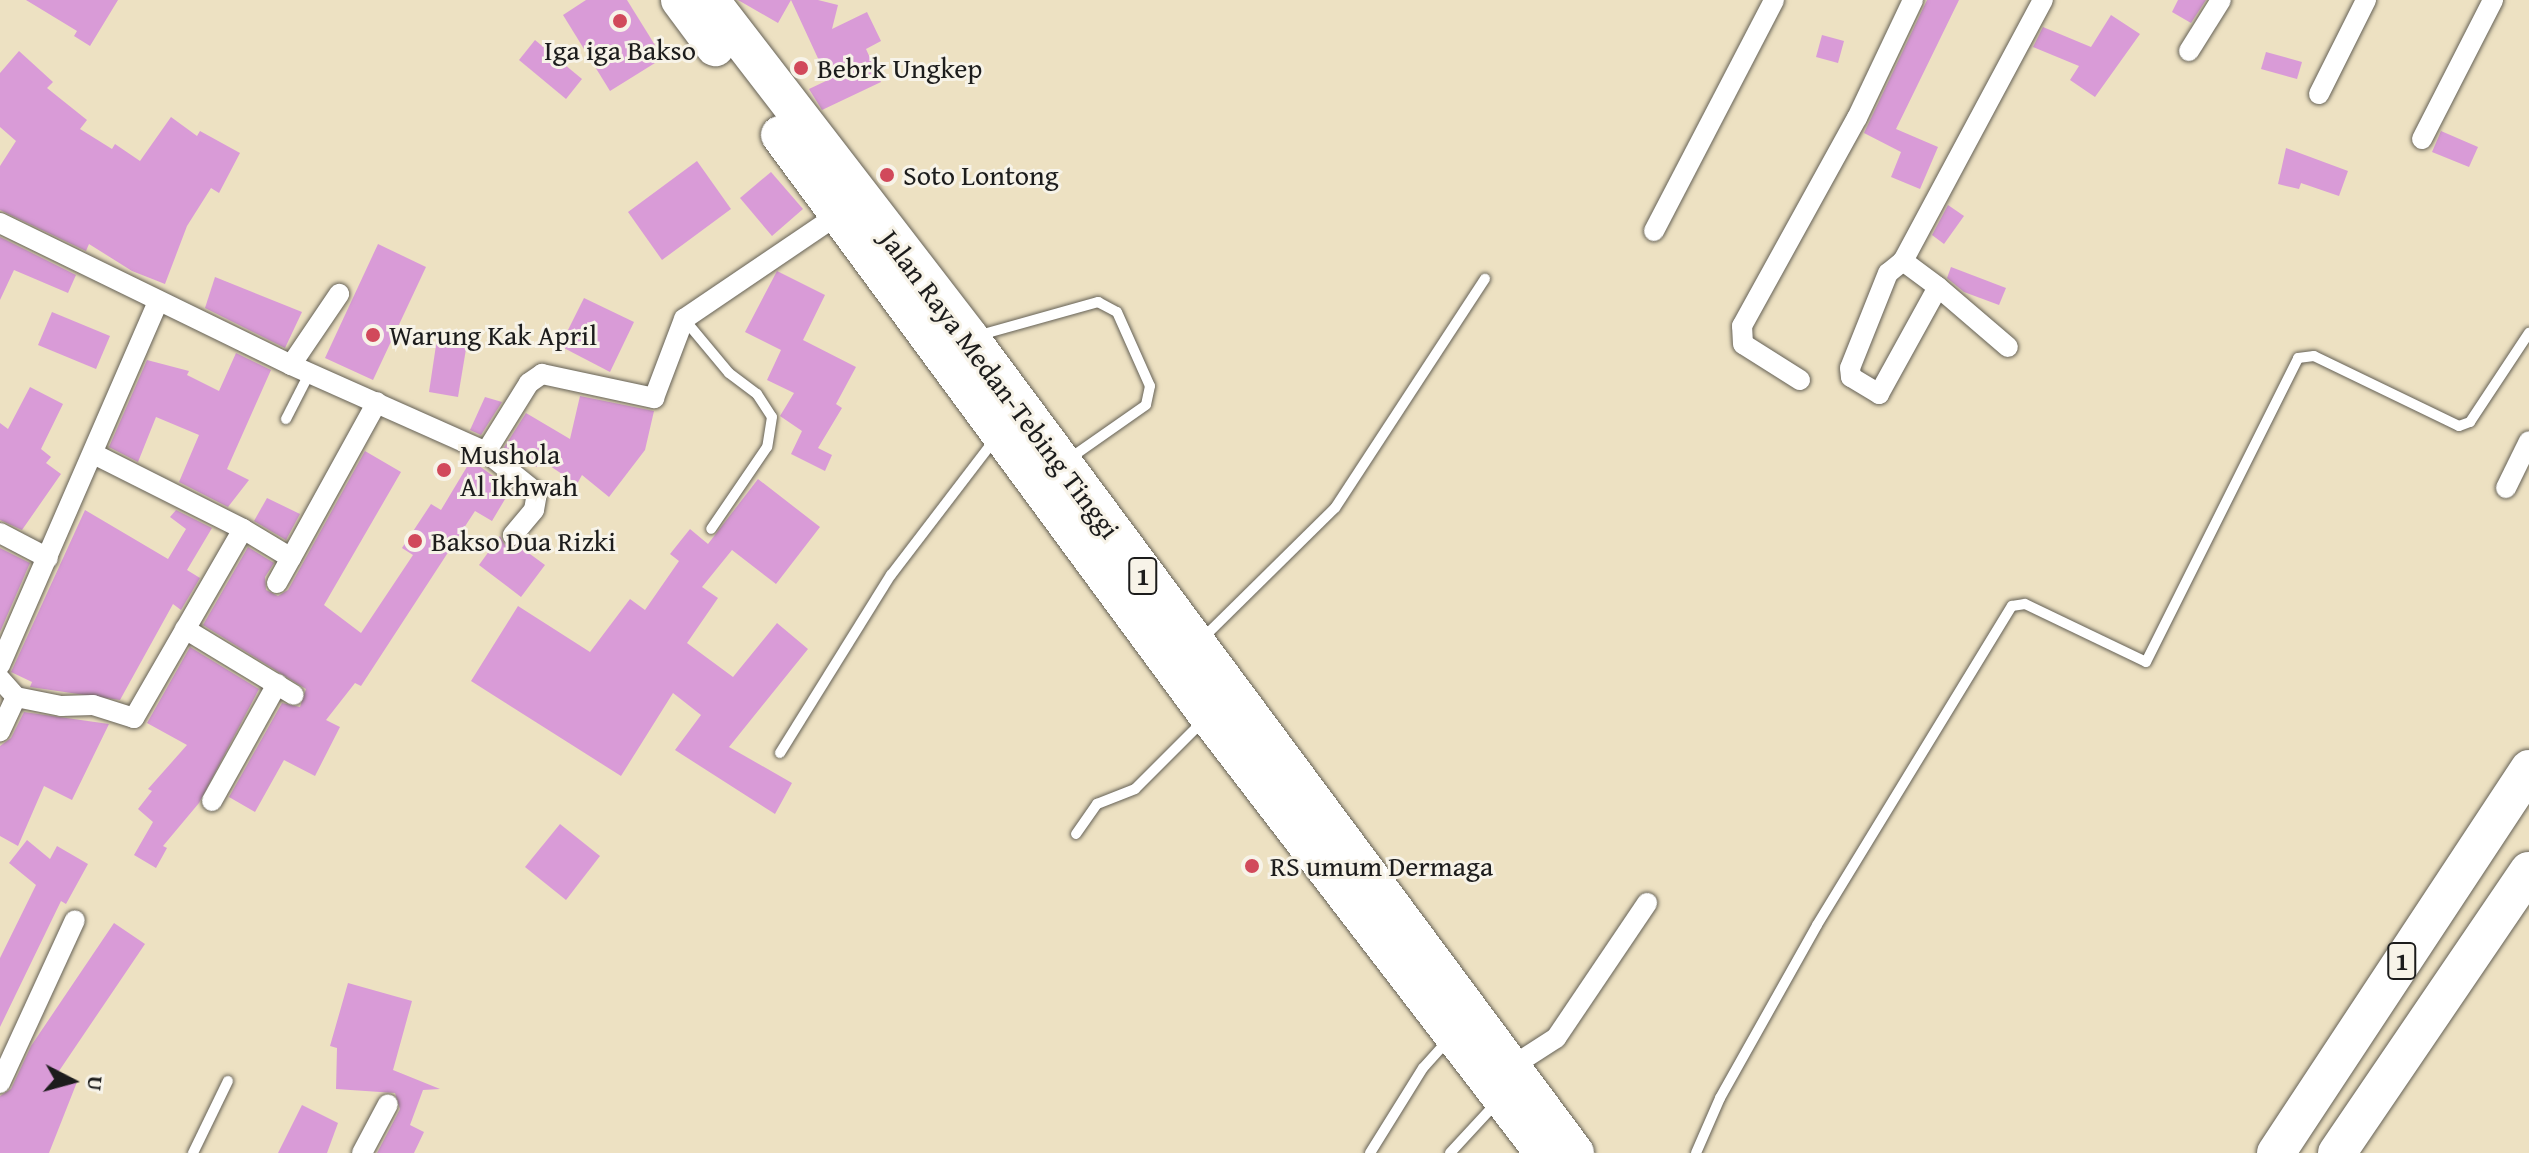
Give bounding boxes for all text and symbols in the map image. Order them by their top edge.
marker: Iga iga Bakso [611,12,629,30]
place label: Iga iga Bakso [544,33,696,67]
place label: Bebrk Ungkep [817,51,982,85]
marker: Bebrk Ungkep [792,59,810,77]
place label: Soto Lontong [903,158,1059,192]
marker: Soto Lontong [878,166,896,184]
street label: Jalan Raya Medan-Tebing Tinggi [873,223,1127,545]
place label: Warung Kak April [389,318,597,352]
marker: Warung Kak April [364,326,382,344]
place label: Mushola Al Ikhwah [460,437,578,503]
marker: Mushola Al Ikhwah [435,461,453,479]
place label: Bakso Dua Rizki [431,524,616,558]
marker: Bakso Dua Rizki [406,532,424,550]
road number: 1 [1127,554,1159,598]
place label: RS umum Dermaga [1270,849,1493,883]
marker: RS umum Dermaga [1241,855,1263,877]
road number: 1 [2386,939,2418,983]
north arrow [32,1041,112,1121]
text: U [79,1074,113,1093]

